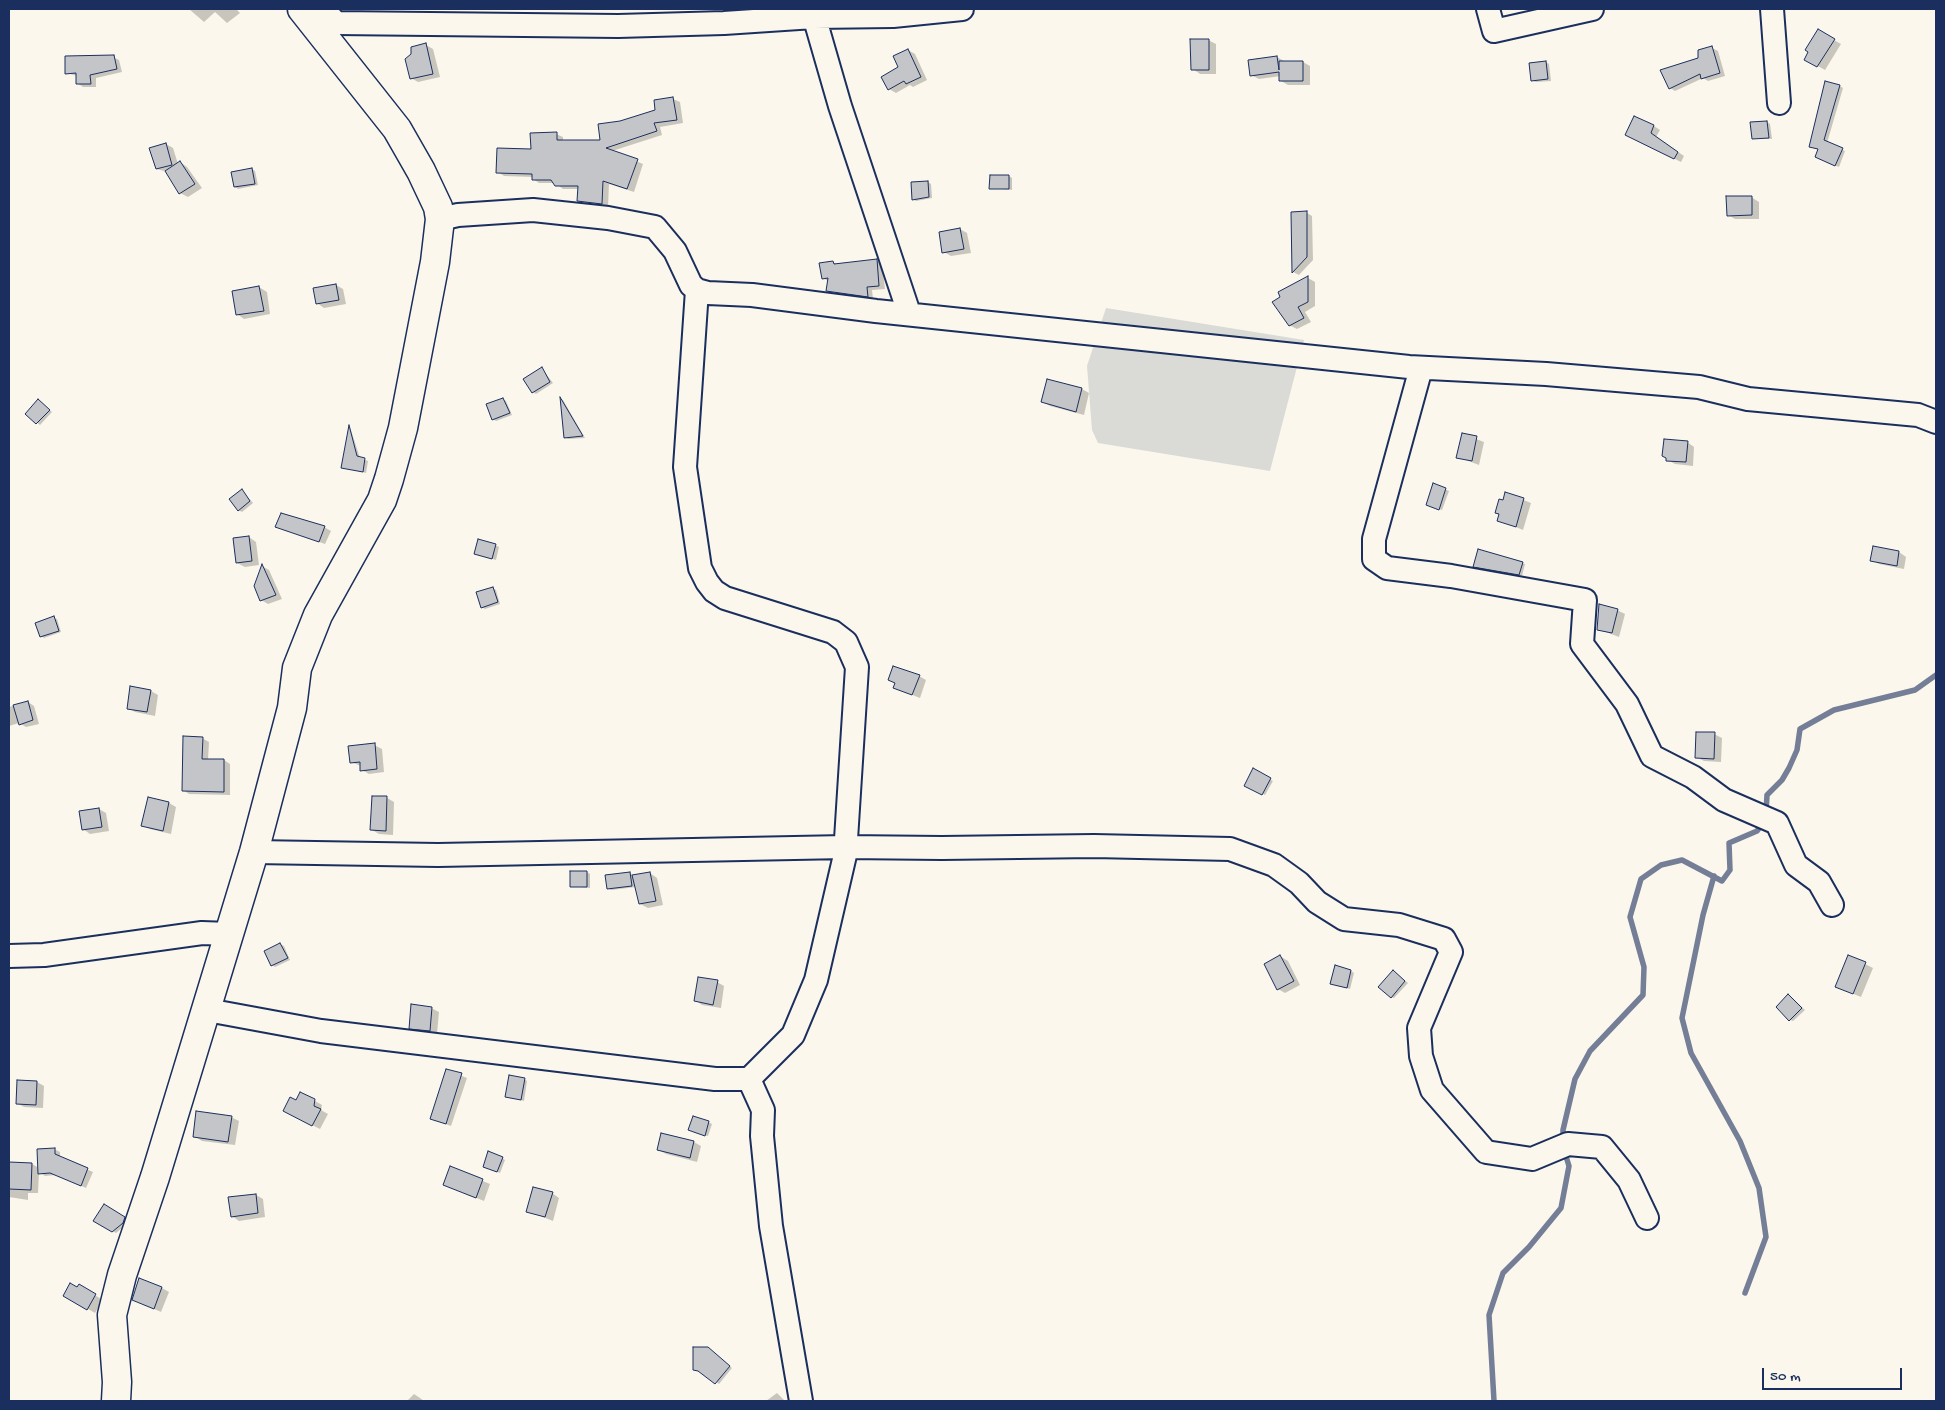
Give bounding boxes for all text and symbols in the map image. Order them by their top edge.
scale bar [1765,1358,1905,1390]
text: 50 m [1770,1368,1801,1386]

